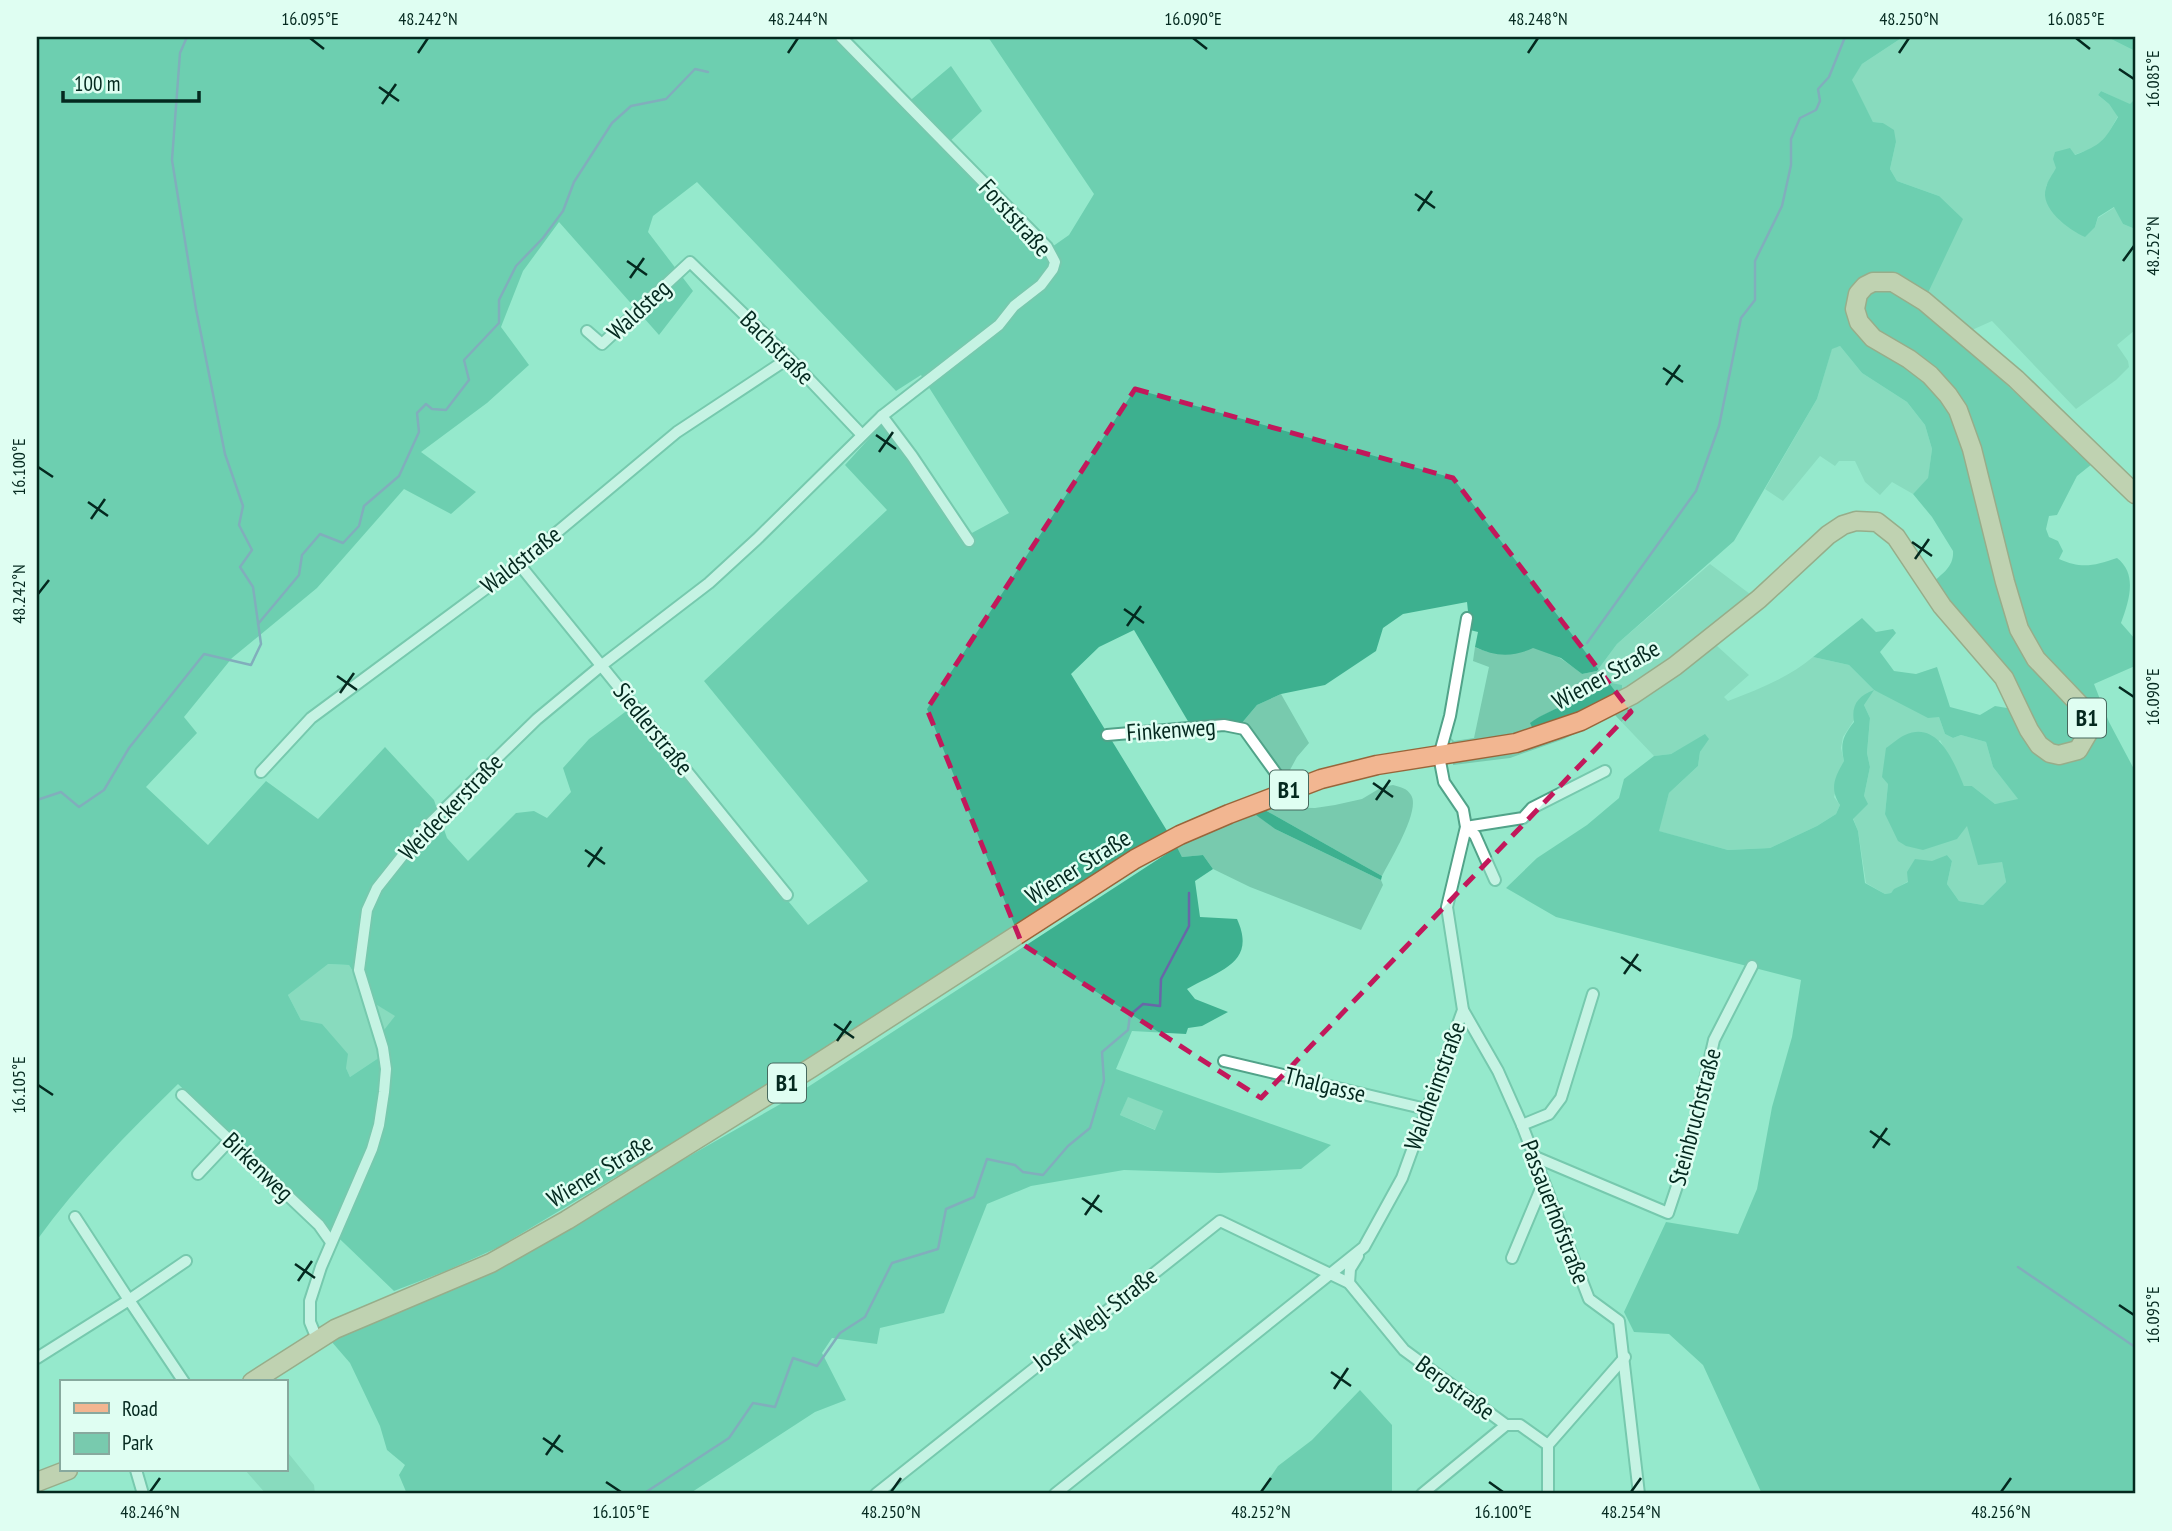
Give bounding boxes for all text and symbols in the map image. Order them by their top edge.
text: 16.095°E [281,7,339,30]
text: 48.242°N [398,7,458,30]
text: 48.244°N [768,7,828,30]
text: 16.090°E [1164,7,1222,30]
text: 48.248°N [1508,7,1568,30]
text: 48.250°N [1879,7,1939,30]
text: 16.085°E [2047,7,2105,30]
text: 16.085°E [2141,50,2164,108]
scale bar [63,60,200,104]
text: 100 m [74,70,120,97]
street label: Forststraße [972,172,1058,263]
text: 48.252°N [2141,216,2164,276]
street label: Waldsteg [600,273,677,347]
street label: Bachstraße [734,304,821,391]
text: 16.100°E [7,438,30,496]
street label: Waldstraße [474,519,567,601]
text: 48.242°N [7,564,30,624]
street label: Wiener Straße [1547,632,1665,717]
text: 16.090°E [2141,668,2164,726]
street label: Siedlerstraße [607,676,700,781]
road number: B1 [2068,698,2106,738]
street label: Finkenweg [1125,711,1217,748]
street label: Weideckerstraße [392,747,509,867]
road number: B1 [1270,770,1308,810]
street label: Wiener Straße [1019,822,1136,911]
street label: Waldheimstraße [1397,1017,1472,1154]
street label: Steinbruchstraße [1661,1045,1728,1189]
text: 16.105°E [7,1056,30,1114]
street label: Thalgasse [1281,1059,1369,1110]
road number: B1 [768,1064,806,1102]
street label: Birkenweg [216,1125,300,1208]
street label: Wiener Straße [541,1127,658,1214]
street label: Passauerhofstraße [1514,1135,1597,1288]
street label: Josef-Wegl-Straße [1025,1260,1163,1378]
text: 16.095°E [2141,1286,2164,1344]
street label: Bergstraße [1410,1348,1501,1427]
legend [60,1380,287,1472]
text: Road [122,1395,158,1422]
text: Park [122,1429,153,1456]
text: 48.246°N [120,1500,180,1523]
text: 16.105°E [592,1500,650,1523]
text: 48.250°N [861,1500,921,1523]
text: 48.252°N [1231,1500,1291,1523]
text: 16.100°E [1474,1500,1532,1523]
text: 48.254°N [1601,1500,1661,1523]
text: 48.256°N [1971,1500,2031,1523]

